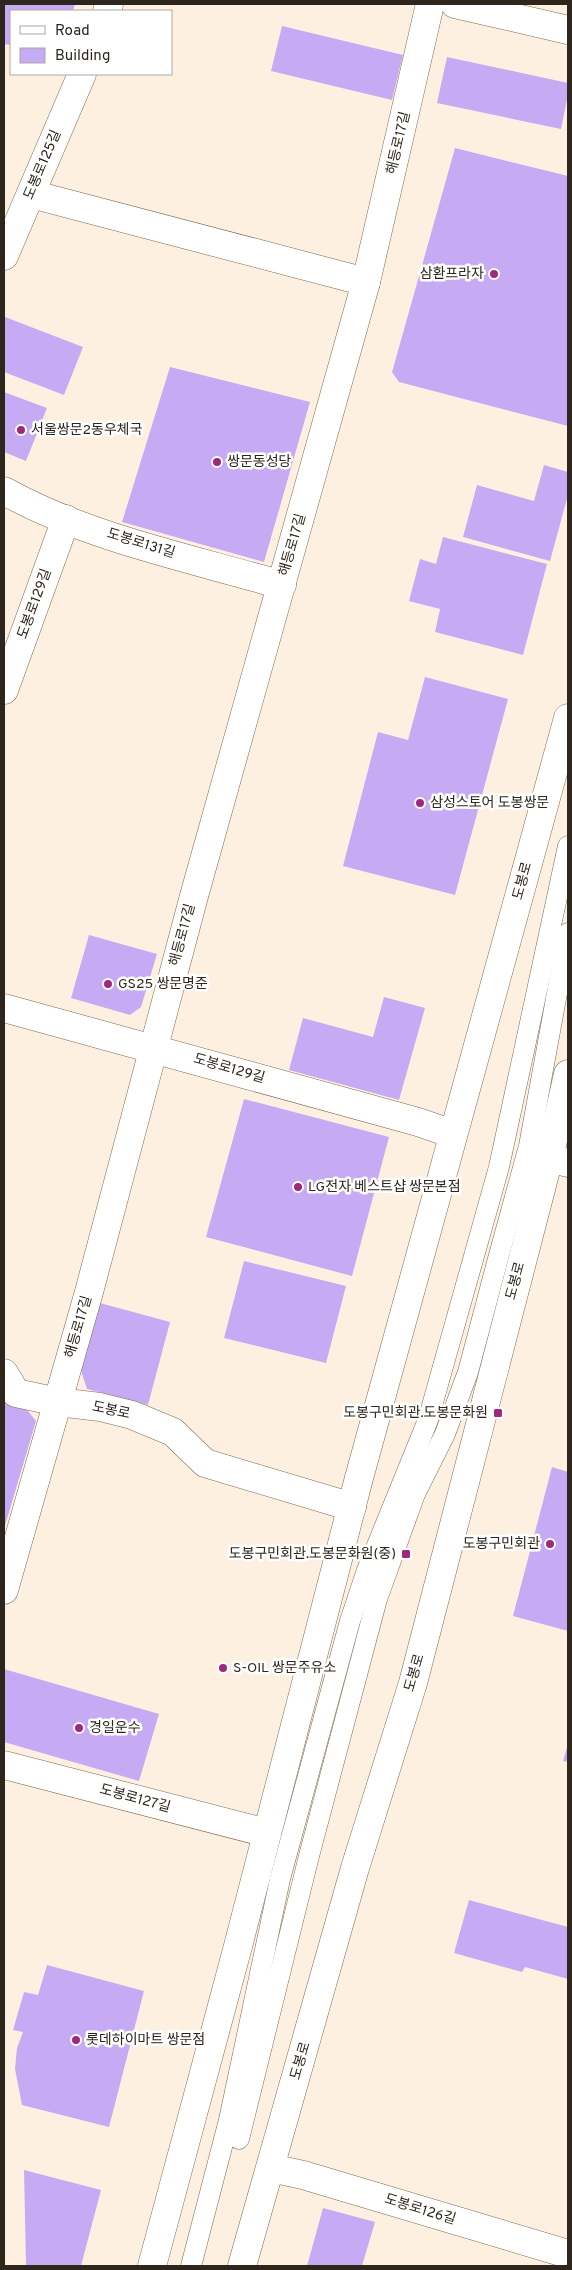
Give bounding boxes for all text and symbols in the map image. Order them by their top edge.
legend [10,10,172,75]
text: Road [55,22,90,41]
text: Building [55,47,110,66]
street label: 해등로17길 [384,110,414,176]
street label: 도봉로125길 [21,128,65,202]
place label: 삼환프라자 [420,265,484,283]
marker: 삼환프라자 [488,268,500,280]
place label: 서울쌍문2동우체국 [31,422,143,439]
marker: 서울쌍문2동우체국 [15,424,27,436]
place label: 쌍문동성당 [227,454,292,471]
marker: 쌍문동성당 [211,456,223,468]
street label: 해등로17길 [276,512,310,578]
street label: 도봉로131길 [105,526,177,562]
street label: 도봉로129길 [14,566,56,642]
place label: 삼성스토어 도봉쌍문 [430,795,549,812]
marker: 삼성스토어 도봉쌍문 [414,797,426,809]
street label: 도봉로 [510,860,536,902]
street label: 해등로17길 [167,902,199,968]
place label: GS25 쌍문명준 [118,976,208,993]
marker: GS25 쌍문명준 [102,978,114,990]
street label: 도봉로129길 [191,1051,267,1087]
place label: LG전자 베스트샵 쌍문본점 [308,1179,461,1196]
marker: LG전자 베스트샵 쌍문본점 [292,1181,304,1193]
street label: 도봉로 [503,1260,529,1302]
street label: 해등로17길 [62,1294,96,1360]
street label: 도봉로 [90,1399,132,1423]
place label: 도봉구민회관.도봉문화원 [343,1405,488,1422]
marker: 도봉구민회관.도봉문화원 [492,1407,504,1419]
place label: 도봉구민회관 [463,1536,540,1553]
marker: 도봉구민회관 [544,1538,556,1550]
place label: 도봉구민회관.도봉문화원(중) [229,1546,396,1563]
marker: 도봉구민회관.도봉문화원(중) [400,1548,412,1560]
street label: 도봉로 [402,1652,429,1694]
place label: S-OIL 쌍문주유소 [233,1660,336,1677]
marker: S-OIL 쌍문주유소 [217,1662,229,1674]
place label: 경일운수 [89,1720,141,1737]
marker: 경일운수 [73,1722,85,1734]
street label: 도봉로127길 [98,1781,172,1817]
place label: 롯데하이마트 쌍문점 [86,2032,205,2049]
marker: 롯데하이마트 쌍문점 [70,2034,82,2046]
street label: 도봉로 [288,2040,315,2082]
street label: 도봉로126길 [382,2191,458,2229]

